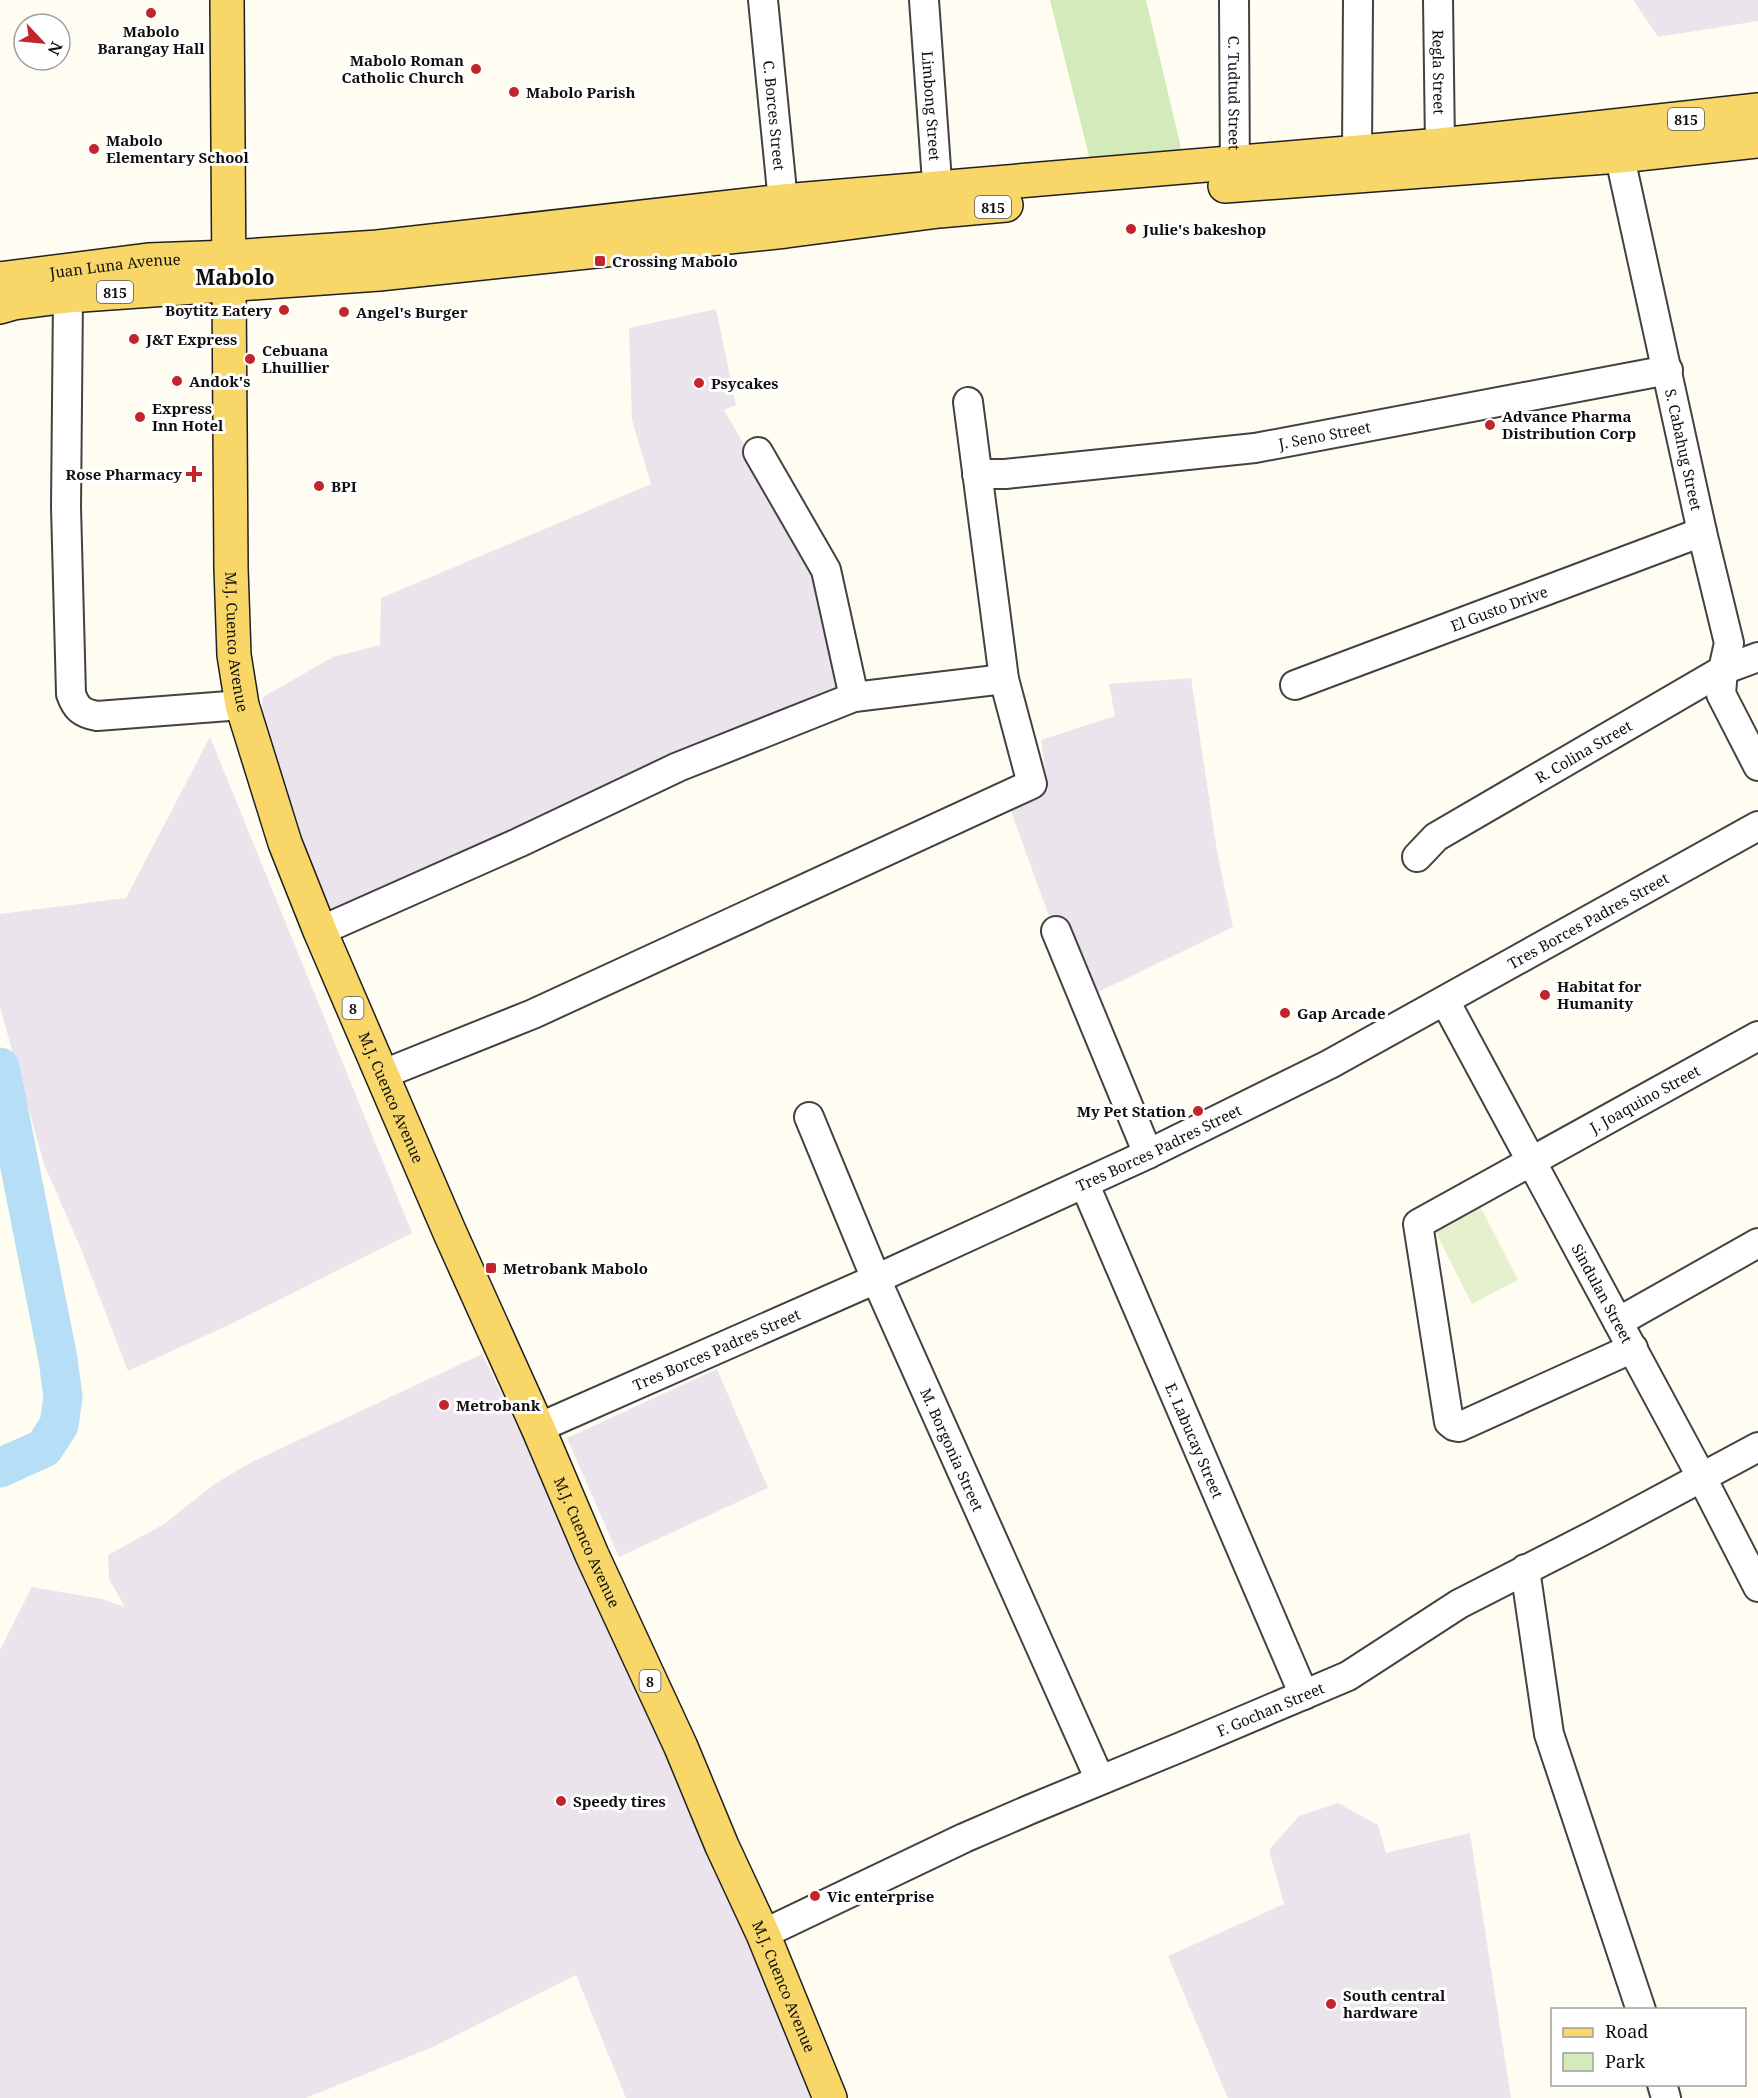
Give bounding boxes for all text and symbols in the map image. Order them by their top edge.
marker: Mabolo Barangay Hall [144,6,158,20]
north arrow [12,12,72,72]
place label: Mabolo Barangay Hall [97,21,205,58]
street label: Regla Street [1428,29,1450,115]
street label: C. Tudtud Street [1224,36,1245,150]
text: N [43,38,68,59]
place label: Mabolo Roman Catholic Church [342,50,464,87]
street label: Limbong Street [918,50,945,161]
street label: C. Borces Street [759,60,790,171]
marker: Mabolo Roman Catholic Church [469,62,483,76]
place label: Mabolo Parish [526,82,636,102]
marker: Mabolo Parish [507,85,521,99]
road number: 815 [1668,108,1704,130]
place label: Mabolo Elementary School [106,130,250,167]
marker: Mabolo Elementary School [87,142,101,156]
road number: 815 [975,196,1011,218]
place label: Julie's bakeshop [1142,219,1266,239]
marker: Julie's bakeshop [1124,222,1138,236]
street label: Juan Luna Avenue [48,249,181,283]
place label: Crossing Mabolo [612,251,738,271]
marker: Crossing Mabolo [593,254,607,268]
district label: Mabolo [195,263,275,291]
road number: 815 [97,281,133,303]
place label: Boytitz Eatery [165,300,272,320]
place label: Angel's Burger [356,302,468,322]
marker: Boytitz Eatery [277,303,291,317]
marker: Angel's Burger [337,305,351,319]
place label: J&T Express [145,329,237,349]
marker: J&T Express [127,332,141,346]
place label: Cebuana Lhuillier [262,340,330,377]
marker: Cebuana Lhuillier [243,352,257,366]
place label: Andok's [189,371,250,391]
place label: Psycakes [711,373,778,393]
marker: Andok's [170,374,184,388]
marker: Psycakes [692,376,706,390]
street label: S. Cabahug Street [1661,387,1707,512]
place label: Express Inn Hotel [152,398,224,435]
place label: Advance Pharma Distribution Corp [1502,406,1636,443]
marker: Express Inn Hotel [133,410,147,424]
street label: J. Seno Street [1276,416,1372,454]
marker: Advance Pharma Distribution Corp [1483,418,1497,432]
place label: Rose Pharmacy [66,464,182,484]
marker: Rose Pharmacy [187,467,201,481]
place label: BPI [331,476,357,496]
marker: BPI [312,479,326,493]
street label: M.J. Cuenco Avenue [221,571,254,714]
street label: El Gusto Drive [1448,581,1550,636]
street label: R. Colina Street [1531,715,1635,787]
street label: Tres Borces Padres Street [1504,868,1672,973]
place label: Habitat for Humanity [1557,976,1642,1013]
marker: Habitat for Humanity [1538,988,1552,1002]
road number: 8 [342,997,364,1019]
place label: Gap Arcade [1297,1003,1386,1023]
marker: Gap Arcade [1278,1006,1292,1020]
street label: M.J. Cuenco Avenue [355,1029,429,1166]
street label: J. Joaquino Street [1585,1060,1703,1138]
street label: Tres Borces Padres Street [1073,1099,1245,1196]
place label: My Pet Station [1077,1101,1186,1121]
marker: My Pet Station [1191,1104,1205,1118]
street label: Sindulan Street [1568,1240,1637,1346]
place label: Metrobank Mabolo [503,1258,648,1278]
marker: Metrobank Mabolo [484,1261,498,1275]
street label: Tres Borces Padres Street [630,1304,803,1395]
street label: E. Labucay Street [1161,1380,1228,1501]
street label: M. Borgonia Street [916,1385,988,1514]
place label: Metrobank [456,1395,541,1415]
marker: Metrobank [437,1398,451,1412]
street label: M.J. Cuenco Avenue [550,1474,625,1611]
road number: 8 [640,1670,660,1692]
street label: F. Gochan Street [1213,1677,1327,1741]
place label: Speedy tires [573,1791,666,1811]
marker: Speedy tires [554,1794,568,1808]
place label: Vic enterprise [827,1886,934,1906]
marker: Vic enterprise [808,1889,822,1903]
street label: M.J. Cuenco Avenue [748,1917,820,2055]
place label: South central hardware [1343,1985,1446,2022]
marker: South central hardware [1324,1997,1338,2011]
legend [1551,2008,1746,2086]
text: Road [1605,2019,1648,2043]
text: Park [1605,2049,1645,2073]

